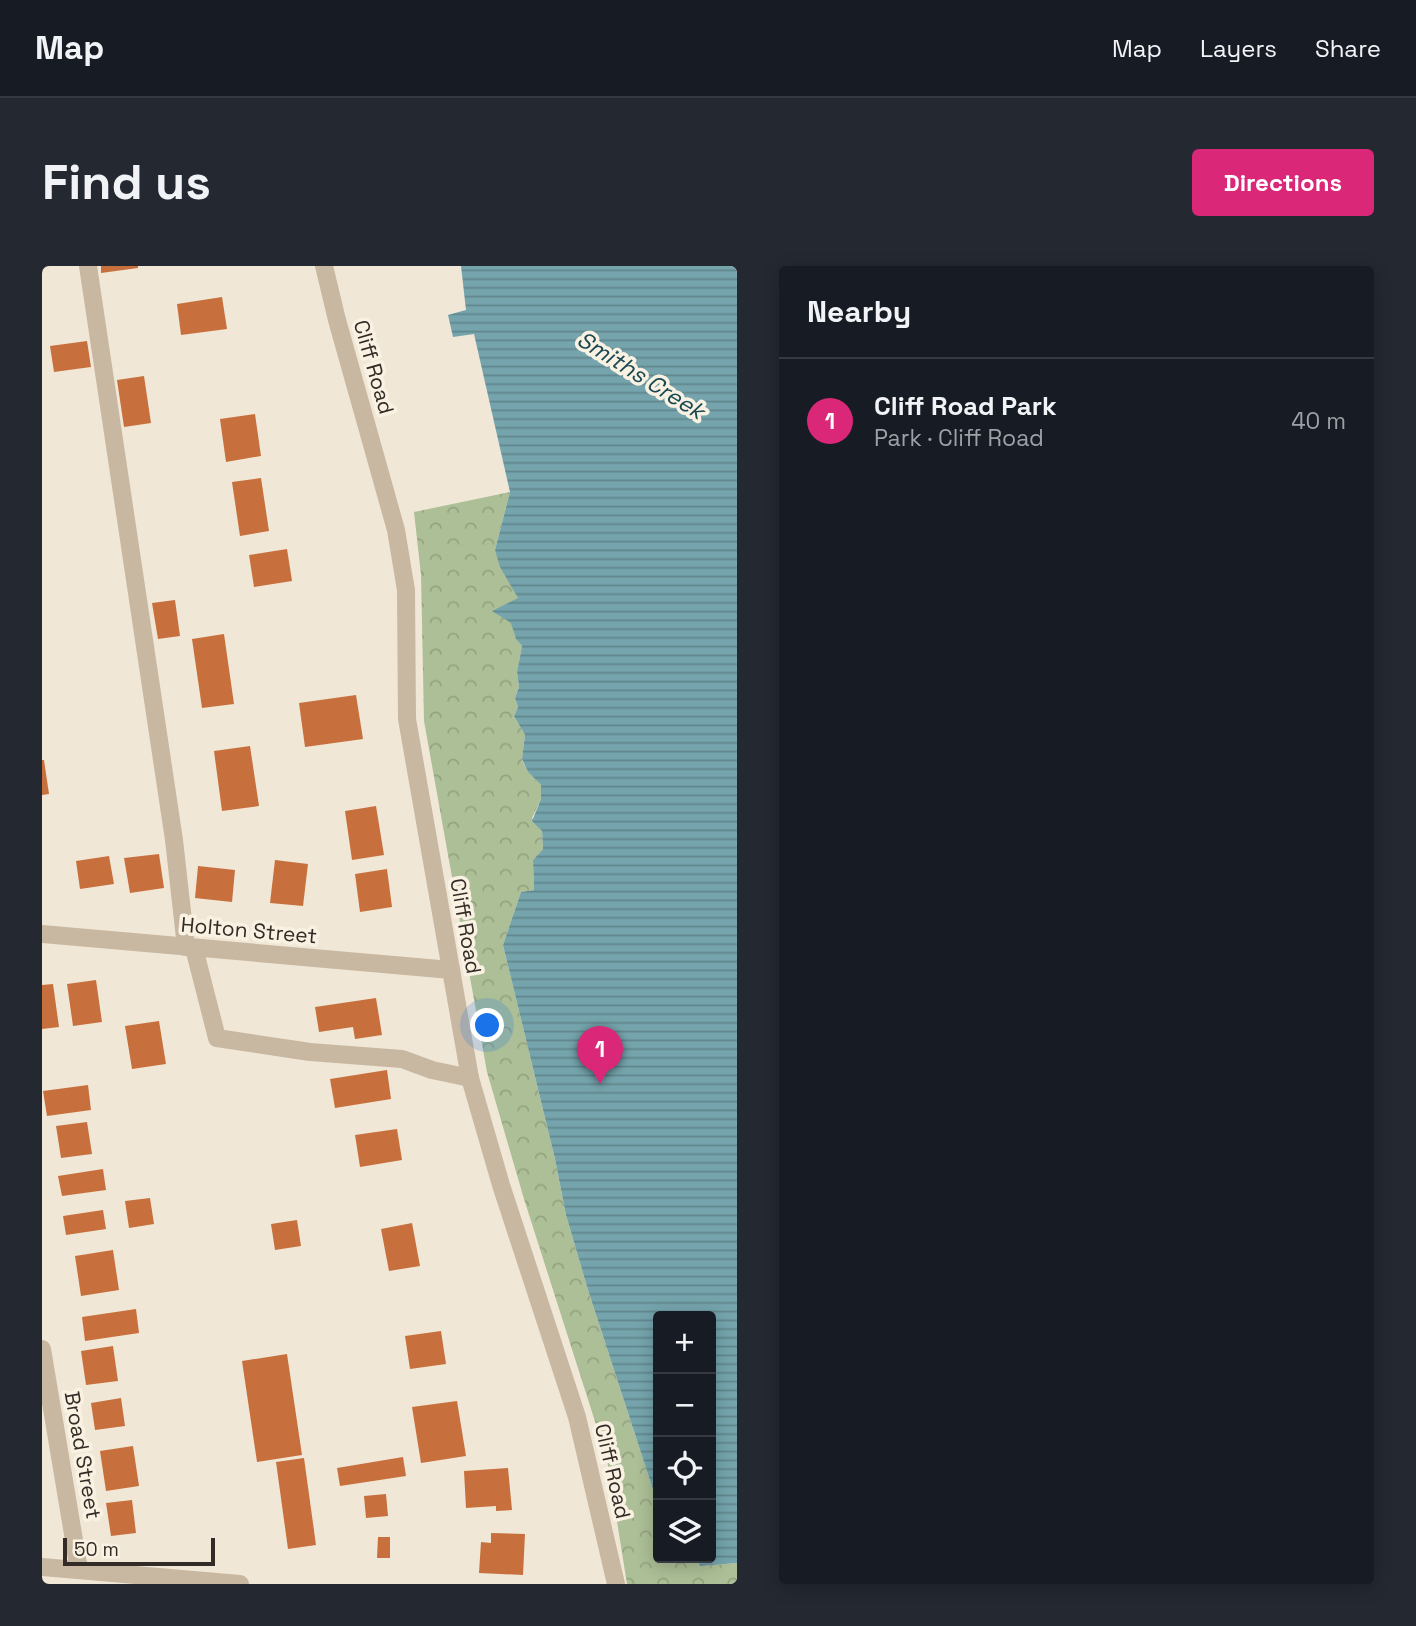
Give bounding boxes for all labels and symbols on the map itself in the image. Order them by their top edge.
street label: Cliff Road [348,317,400,417]
water label: Smiths Creek [572,324,713,427]
street label: Cliff Road [444,876,488,976]
street label: Holton Street [180,911,318,949]
your location [470,1008,504,1042]
pin: 1 [577,1026,623,1084]
street label: Broad Street [58,1389,108,1521]
street label: Cliff Road [589,1421,637,1521]
scale bar [63,1535,215,1567]

